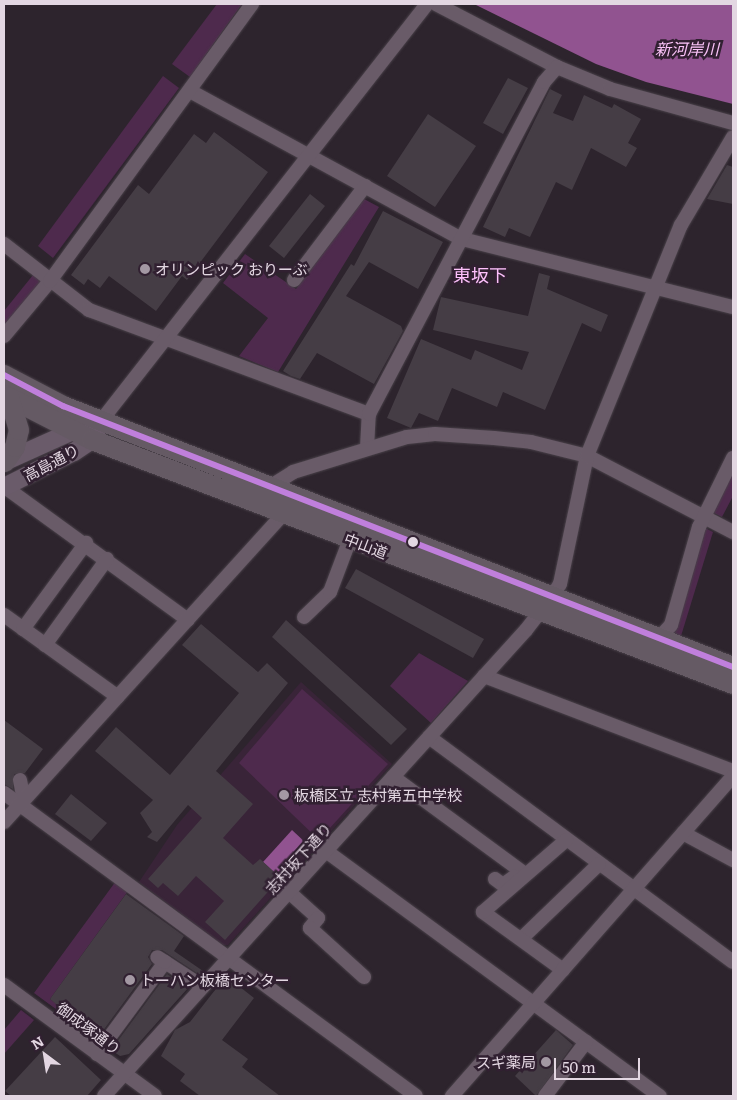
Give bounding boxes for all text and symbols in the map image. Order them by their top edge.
water label: 新河岸川 [655,38,719,58]
place label: オリンピック おりーぶ [155,260,308,278]
marker: オリンピック おりーぶ [139,263,151,275]
district label: 東坂下 [453,264,507,286]
street label: 高島通り [20,440,82,484]
street label: 中山道 [342,529,390,561]
unlabelled marker [408,537,418,547]
place label: 板橋区立 志村第五中学校 [294,786,462,804]
marker: 板橋区立 志村第五中学校 [278,789,290,801]
street label: 志村坂下通り [261,819,335,897]
place label: トーハン板橋センター [140,971,290,989]
marker: トーハン板橋センター [124,974,136,986]
street label: 御成塚通り [54,998,124,1058]
north arrow [20,1030,70,1080]
text: N [27,1031,47,1054]
scale bar [557,1048,643,1080]
place label: スギ薬局 [476,1053,536,1071]
text: 50 m [562,1055,596,1078]
marker: スギ薬局 [540,1056,552,1068]

